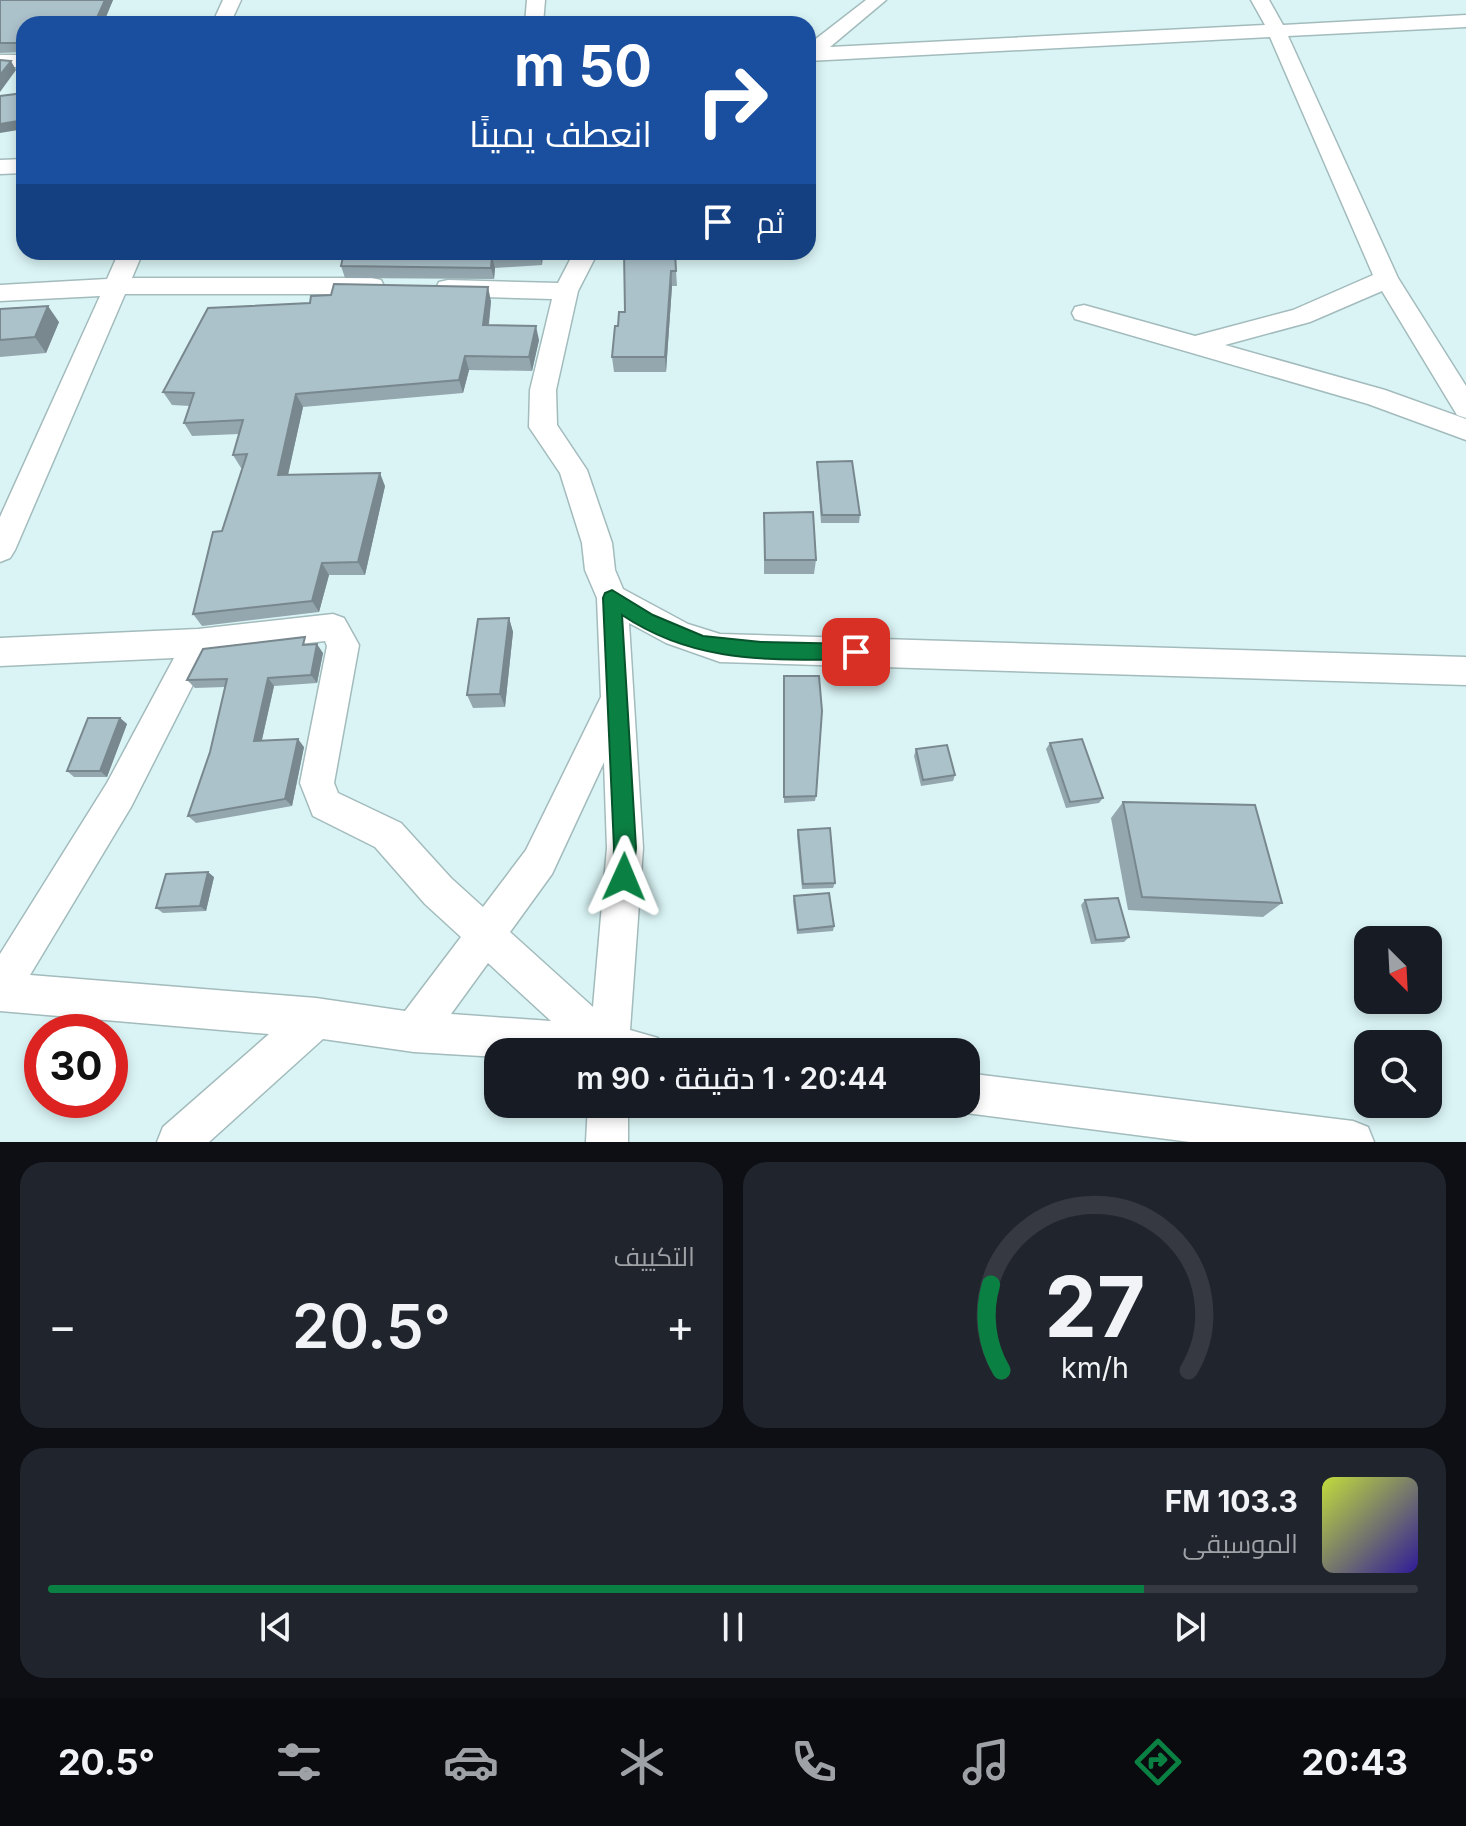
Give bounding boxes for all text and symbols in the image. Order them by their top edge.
text: 50 m [514,32,652,100]
icon: right [680,48,784,152]
text: انعطف يمينًا [469,112,652,156]
icon: arrive [696,200,740,244]
text: ثم [756,204,784,240]
pin [822,618,890,686]
icon: arrive [834,630,878,674]
position arrow [582,835,666,919]
north arrow [1354,926,1442,1014]
map controls [1354,926,1442,1118]
speed limit sign: 30 [24,1014,128,1118]
button: search [1354,1030,1442,1118]
text: 20:44 · 1 دقيقة · 90 m [576,1060,888,1096]
text: التكييف [613,1241,695,1272]
text: 27 [1044,1256,1145,1357]
text: 20.5° [292,1290,451,1362]
text: − [48,1299,77,1353]
text: + [666,1299,695,1353]
text: km/h [1061,1350,1128,1385]
text: 103.3 FM [1165,1483,1298,1519]
text: الموسيقى [1183,1528,1298,1559]
icon: previous [254,1605,298,1649]
icon: pause [711,1605,755,1649]
icon: next [1168,1605,1212,1649]
icon: filters [271,1734,327,1790]
icon: car [443,1734,499,1790]
icon: climate [614,1734,670,1790]
icon: phone [786,1734,842,1790]
icon: music [958,1734,1014,1790]
icon: directions [1130,1734,1186,1790]
text: 20.5° [58,1740,155,1784]
text: 20:43 [1302,1740,1408,1784]

